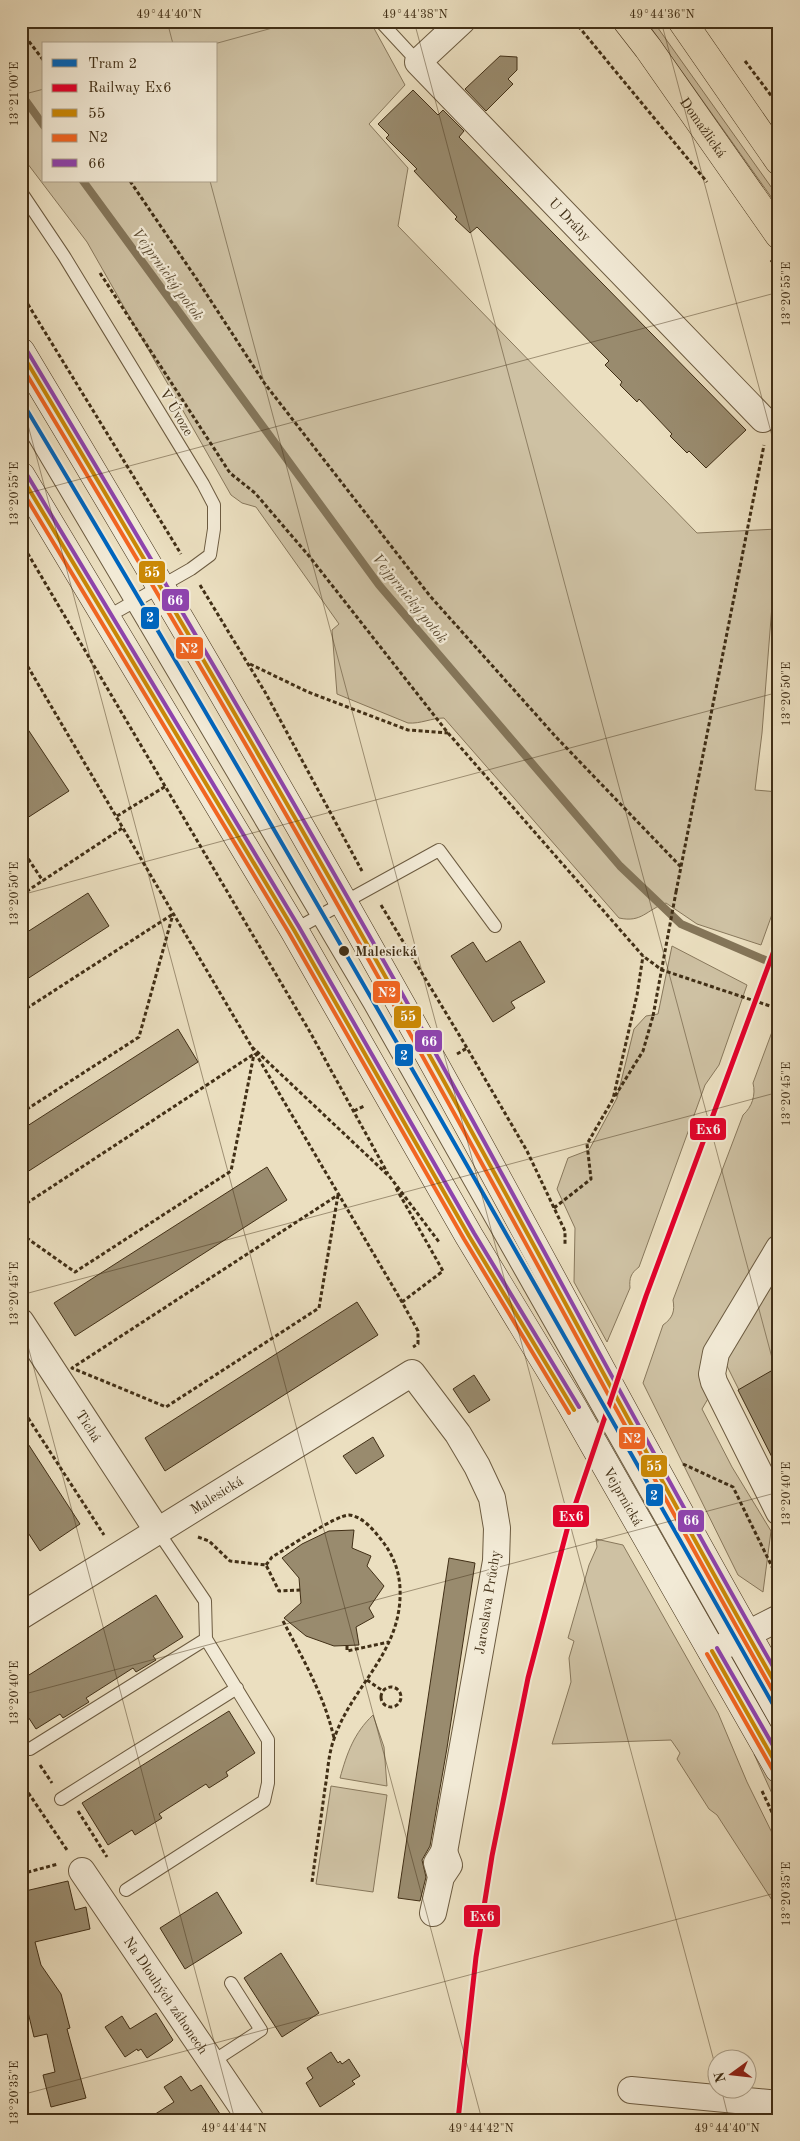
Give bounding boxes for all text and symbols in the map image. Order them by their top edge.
text: 49°44'40"N [136,9,202,21]
text: 49°44'38"N [382,9,448,21]
text: 49°44'36"N [629,9,695,21]
legend [42,42,218,182]
text: Tram 2 [88,57,137,72]
text: 13°21'00"E [9,62,21,126]
text: Railway Ex6 [88,81,172,96]
street label: Domažlická [677,95,729,161]
text: 55 [88,107,105,122]
text: N2 [88,131,108,146]
text: 66 [88,157,105,172]
street label: U Dráhy [546,196,593,245]
water label: Vejprnický potok [128,226,205,324]
text: 13°20'55"E [780,262,793,326]
street label: V Úvoze [157,385,199,438]
text: 13°20'55"E [8,462,21,526]
water label: Vejprnický potok [368,551,449,646]
line badge: 55 [138,560,166,584]
text: 55 [144,566,160,580]
line badge: 66 [161,588,190,612]
text: 66 [167,594,183,608]
line badge: 2 [140,606,160,630]
text: 2 [146,611,154,625]
line badge: N2 [175,636,204,660]
text: N2 [180,642,198,656]
text: 13°20'50"E [780,662,793,726]
text: 13°20'50"E [8,862,21,926]
marker: Malesická [337,944,351,958]
place label: Malesická [355,945,417,959]
line badge: N2 [372,980,401,1004]
text: N2 [378,986,396,1000]
line badge: 55 [393,1005,422,1029]
text: 55 [400,1010,416,1024]
line badge: 66 [414,1029,443,1053]
text: 66 [421,1035,437,1049]
line badge: 2 [394,1043,414,1067]
text: 2 [400,1049,408,1063]
text: 13°20'45"E [780,1062,793,1126]
line badge: Ex6 [689,1117,727,1141]
text: Ex6 [695,1123,721,1137]
text: 13°20'45"E [8,1262,21,1326]
street label: Tichá [73,1408,103,1445]
line badge: N2 [618,1426,646,1450]
text: N2 [623,1432,641,1446]
line badge: 55 [640,1454,668,1478]
text: 55 [646,1460,662,1474]
text: 13°20'40"E [781,1462,793,1526]
street label: Vejprnická [600,1465,645,1529]
street label: Malesická [188,1474,246,1517]
line badge: 2 [645,1483,664,1507]
text: 2 [650,1489,658,1503]
line badge: Ex6 [552,1504,590,1528]
line badge: 66 [677,1509,705,1533]
text: Ex6 [558,1510,584,1524]
text: 66 [683,1514,699,1528]
street label: Jaroslava Průchy [473,1549,503,1655]
text: 13°20'40"E [9,1661,21,1725]
text: 13°20'35"E [780,1862,793,1926]
line badge: Ex6 [463,1904,501,1928]
text: Ex6 [469,1910,495,1924]
street label: Na Dlouhých záhonech [121,1935,210,2057]
north arrow [708,2048,758,2098]
text: 13°20'35"E [8,2061,21,2125]
text: N [712,2070,729,2084]
text: 49°44'44"N [201,2123,267,2135]
text: 49°44'42"N [448,2123,514,2135]
text: 49°44'40"N [694,2123,760,2135]

